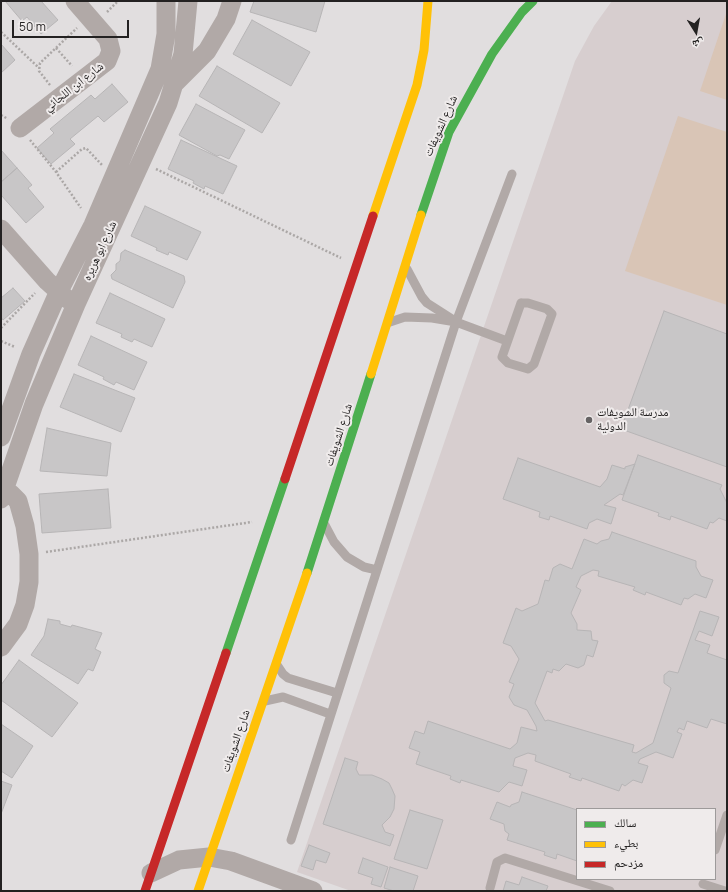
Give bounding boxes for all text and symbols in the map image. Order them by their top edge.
scale bar [14,12,131,38]
north arrow [676,12,716,52]
text: 50 m [19,18,46,35]
text: ش [691,36,706,53]
street label: شارع ابن اللجائي [41,59,107,115]
street label: شارع الشويفات [421,93,461,159]
street label: شارع ابو هريره [80,219,120,283]
street label: شارع الشويفات [322,402,356,468]
place label: مدرسة الشويفات الدولية [597,406,669,434]
marker: مدرسة الشويفات الدولية [584,415,594,425]
street label: شارع الشويفات [219,708,253,774]
legend [576,808,716,880]
text: سالك [614,814,636,831]
text: بطيء [614,834,638,851]
text: مزدحم [614,854,643,871]

